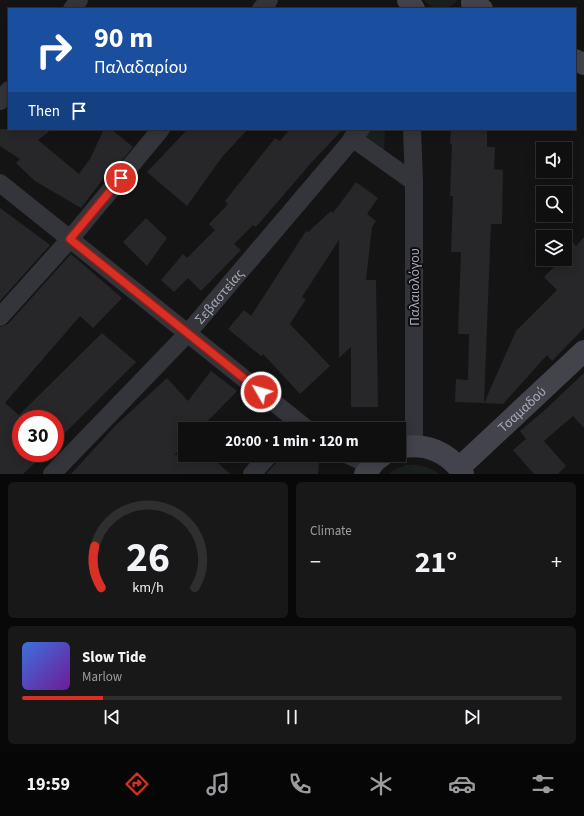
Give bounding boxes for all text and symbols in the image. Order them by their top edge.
text: 90 m [94,18,153,58]
icon: right [28,24,80,76]
text: Παλαδαρίου [94,55,187,80]
icon: arrive [68,100,90,122]
text: Then [28,101,60,122]
map controls [536,142,572,266]
button: sound [536,142,572,178]
pin [104,161,138,195]
icon: arrive [110,167,132,189]
button: search [536,186,572,222]
button: layers [536,230,572,266]
street label: Παλαιολόγου [405,248,425,326]
street label: Σεβαστείας [190,265,249,329]
position arrow [240,371,282,413]
street label: Τσαμαδού [494,382,551,438]
speed limit sign: 30 [12,410,64,462]
text: 20:00 · 1 min · 120 m [225,431,359,452]
text: Climate [310,522,352,540]
text: 26 [126,528,170,588]
text: 21° [415,541,457,584]
text: − [310,546,321,578]
text: + [551,546,562,578]
text: km/h [132,577,164,598]
text: Slow Tide [82,647,146,668]
text: Marlow [82,668,122,686]
icon: previous [101,706,123,728]
icon: pause [281,706,303,728]
icon: next [461,706,483,728]
icon: directions [123,770,151,798]
icon: music [204,770,232,798]
icon: phone [286,770,314,798]
icon: climate [367,770,395,798]
icon: car [448,770,476,798]
icon: filters [529,770,557,798]
text: 19:59 [27,772,70,797]

